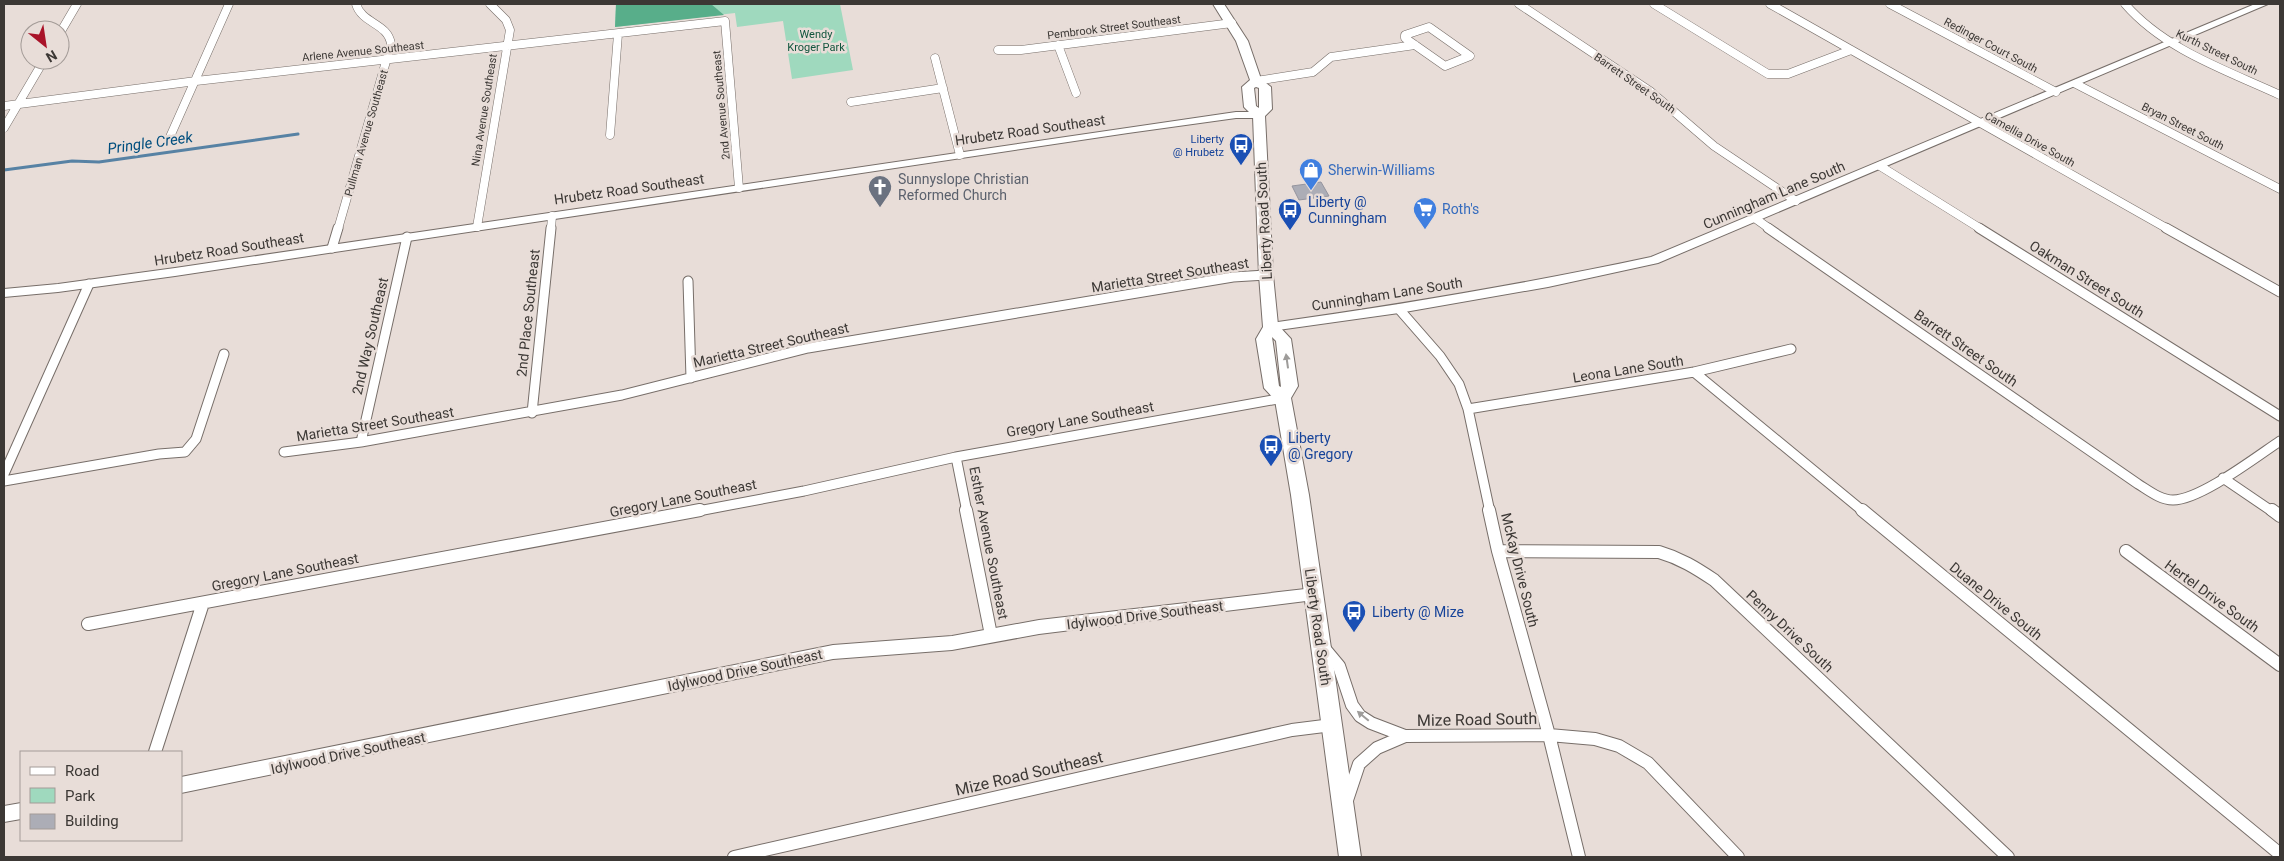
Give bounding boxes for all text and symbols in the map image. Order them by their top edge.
street label: Pembrook Street Southeast [1047,13,1182,42]
street label: Redinger Court South [1942,15,2040,76]
north arrow [20,20,70,70]
street label: Kurth Street South [2174,27,2260,78]
park label: Wendy Kroger Park [787,28,845,54]
street label: Arlene Avenue Southeast [302,39,425,64]
text: N [43,47,60,66]
street label: 2nd Avenue Southeast [710,49,733,160]
street label: Barrett Street South [1592,50,1678,116]
street label: Nina Avenue Southeast [469,53,500,167]
street label: Pullman Avenue Southeast [342,68,391,198]
street label: Bryan Street South [2139,100,2226,153]
street label: Camellia Drive South [1982,109,2077,170]
street label: Hrubetz Road Southeast [954,111,1107,148]
water label: Pringle Creek [106,128,194,158]
bus stop icon: Liberty @ Hrubetz [1228,132,1254,166]
place label: Liberty @ Hrubetz [1173,133,1225,159]
shop icon: Sherwin-Williams [1298,157,1324,191]
street label: Cunningham Lane South [1701,158,1847,232]
street label: Liberty Road South [1253,162,1275,280]
place label: Sherwin-Williams [1328,162,1435,178]
street label: Hrubetz Road Southeast [553,170,706,207]
place label: Sunnyslope Christian Reformed Church [898,171,1029,203]
church icon: Sunnyslope Christian Reformed Church [867,174,893,208]
place label: Liberty @ Cunningham [1308,194,1387,226]
supermarket icon: Roth's [1412,196,1438,230]
bus stop icon: Liberty @ Cunningham [1277,197,1303,231]
place label: Roth's [1442,201,1479,217]
street label: Hrubetz Road Southeast [153,229,305,269]
street label: Oakman Street South [2027,237,2147,321]
street label: 2nd Place Southeast [513,248,543,378]
street label: Marietta Street Southeast [1090,255,1250,295]
street label: Cunningham Lane South [1310,274,1464,314]
street label: 2nd Way Southeast [349,275,391,396]
street label: Barrett Street South [1911,306,2021,390]
street label: Marietta Street Southeast [692,319,851,371]
street label: Leona Lane South [1572,352,1684,386]
one-way arrow [1282,353,1290,369]
street label: Gregory Lane Southeast [1005,398,1155,440]
street label: Marietta Street Southeast [295,404,455,444]
place label: Liberty @ Gregory [1288,430,1353,462]
bus stop icon: Liberty @ Gregory [1258,433,1284,467]
street label: Esther Avenue Southeast [966,465,1012,621]
street label: Gregory Lane Southeast [608,476,758,520]
street label: McKay Drive South [1498,511,1542,629]
street label: Gregory Lane Southeast [210,550,360,594]
street label: Hertel Drive South [2162,556,2262,636]
street label: Duane Drive South [1947,559,2045,643]
street label: Liberty Road South [1302,568,1334,686]
street label: Penny Drive South [1743,587,1837,675]
street label: Idylwood Drive Southeast [1066,597,1225,633]
bus stop icon: Liberty @ Mize [1341,599,1367,633]
place label: Liberty @ Mize [1372,604,1464,620]
street label: Idylwood Drive Southeast [666,646,824,694]
street label: Mize Road South [1417,709,1537,730]
one-way arrow [1356,711,1369,722]
street label: Idylwood Drive Southeast [269,729,427,777]
street label: Mize Road Southeast [953,747,1105,800]
legend [20,751,182,841]
text: Road [65,762,99,780]
text: Park [65,787,96,805]
text: Building [65,812,119,830]

